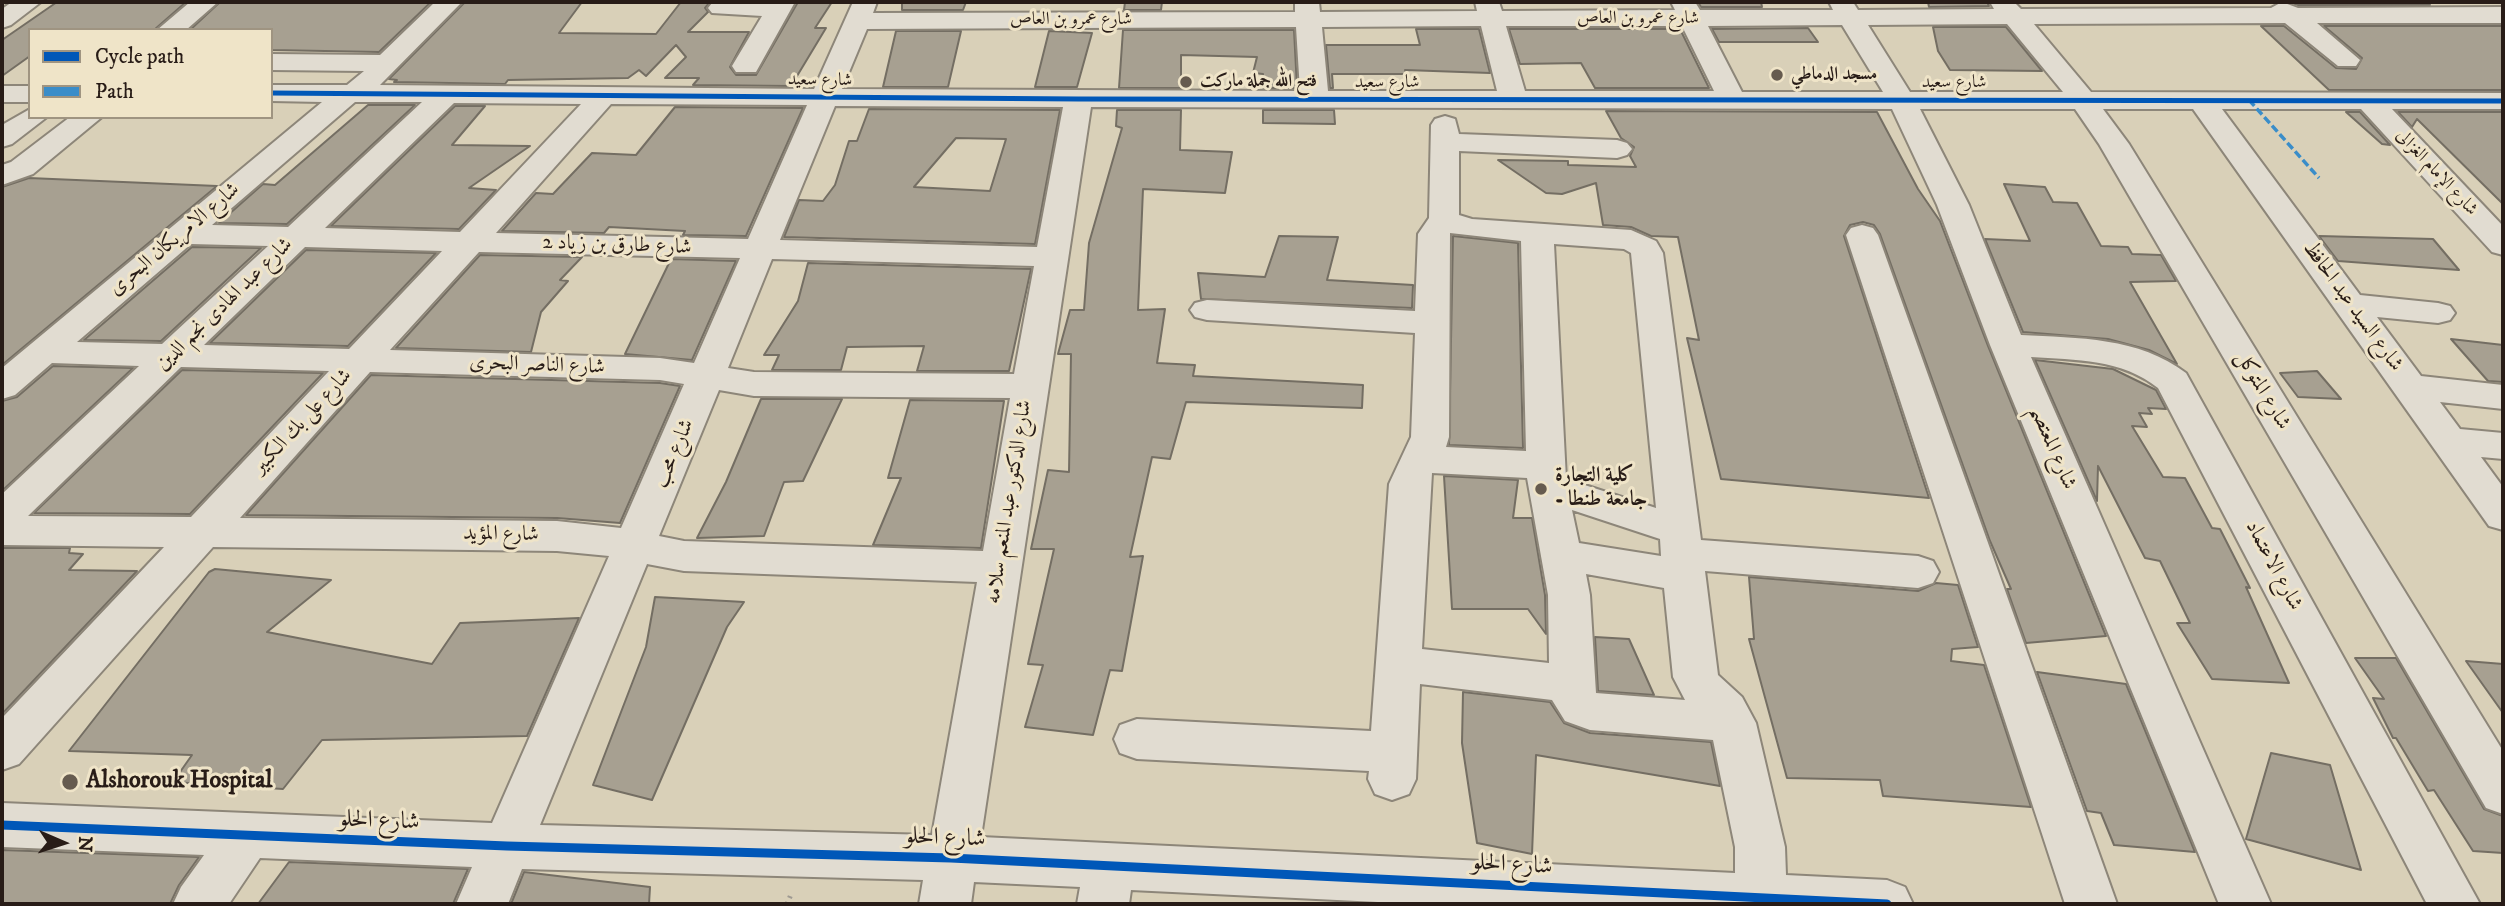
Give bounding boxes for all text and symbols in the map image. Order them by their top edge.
street label: شارع عمرو بن العاص [1577,8,1699,30]
street label: شارع عمرو بن العاص [1010,9,1132,31]
legend [28,28,273,119]
text: Cycle path [95,44,184,70]
place label: مسجد الدماطي [1791,64,1877,86]
marker: مسجد الدماطي [1769,67,1785,83]
street label: شارع سعيد [787,70,853,92]
place label: فتح الله جملة ماركت [1200,71,1317,93]
street label: شارع سعيد [1355,72,1419,94]
street label: شارع سعيد [1922,72,1986,94]
marker: فتح الله جملة ماركت [1178,74,1194,90]
text: Path [95,79,134,105]
street label: شارع الإمام الغزالى [2390,125,2482,221]
street label: شارع الامريكان البحرى [104,178,246,302]
street label: شارع طارق بن زياد 2 [542,231,692,261]
street label: شارع عبد الهادى نجم الدين [151,233,299,377]
street label: شارع السيد عبد الحافظ [2296,237,2408,377]
street label: شارع المتوكل [2229,347,2295,435]
street label: شارع الناصر البحرى [469,351,605,381]
street label: شارع على بك الكبير [248,364,358,480]
street label: شارع الدكتور عبد المنعم سلامه [981,398,1039,606]
street label: شارع المعتصم [2023,402,2081,494]
street label: شارع محب [649,416,701,492]
place label: كلية التجارة - جامعة طنطا [1555,464,1647,514]
marker: كلية التجارة - جامعة طنطا [1533,481,1549,497]
street label: شارع الاعتماد [2239,517,2307,615]
street label: شارع المؤيد [463,522,539,548]
place label: Alshorouk Hospital [86,768,273,796]
marker: Alshorouk Hospital [60,772,80,792]
street label: شارع الحلو [338,806,420,838]
north arrow [28,808,98,878]
street label: شارع الحلو [904,823,986,855]
text: N [73,836,96,853]
street label: شارع الحلو [1471,850,1553,882]

